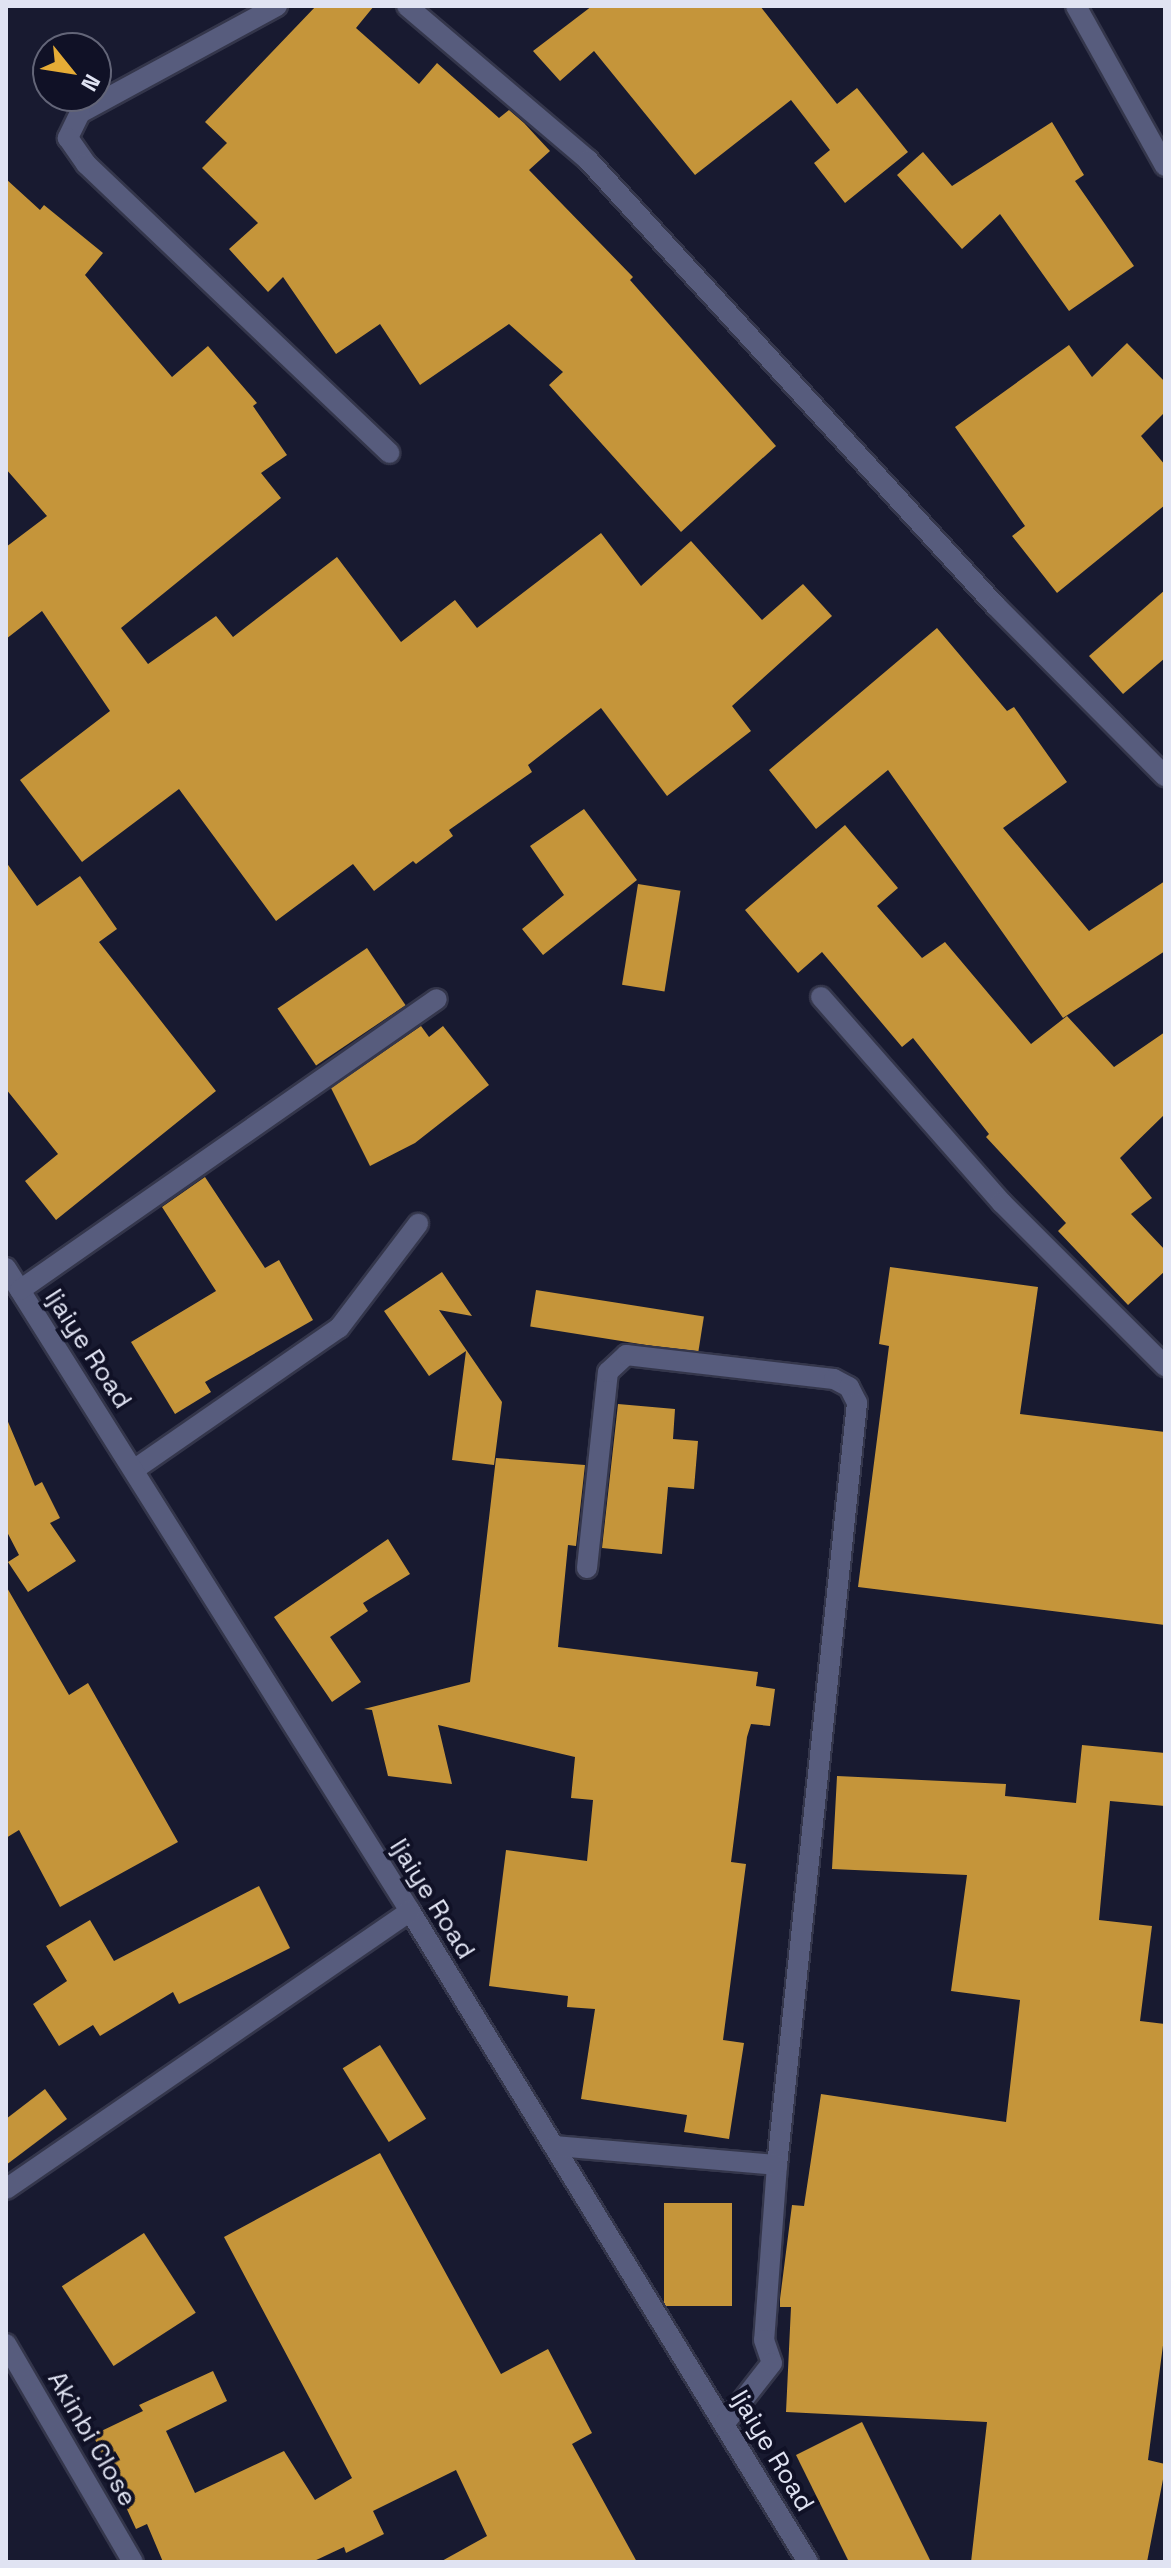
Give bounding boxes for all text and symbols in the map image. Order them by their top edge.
north arrow [32,32,112,112]
text: N [75,70,107,96]
street label: Ijaiye Road [38,1284,138,1414]
street label: Ijaiye Road [383,1833,481,1965]
street label: Akinbi Close [41,2366,143,2512]
street label: Ijaiye Road [724,2385,820,2517]

